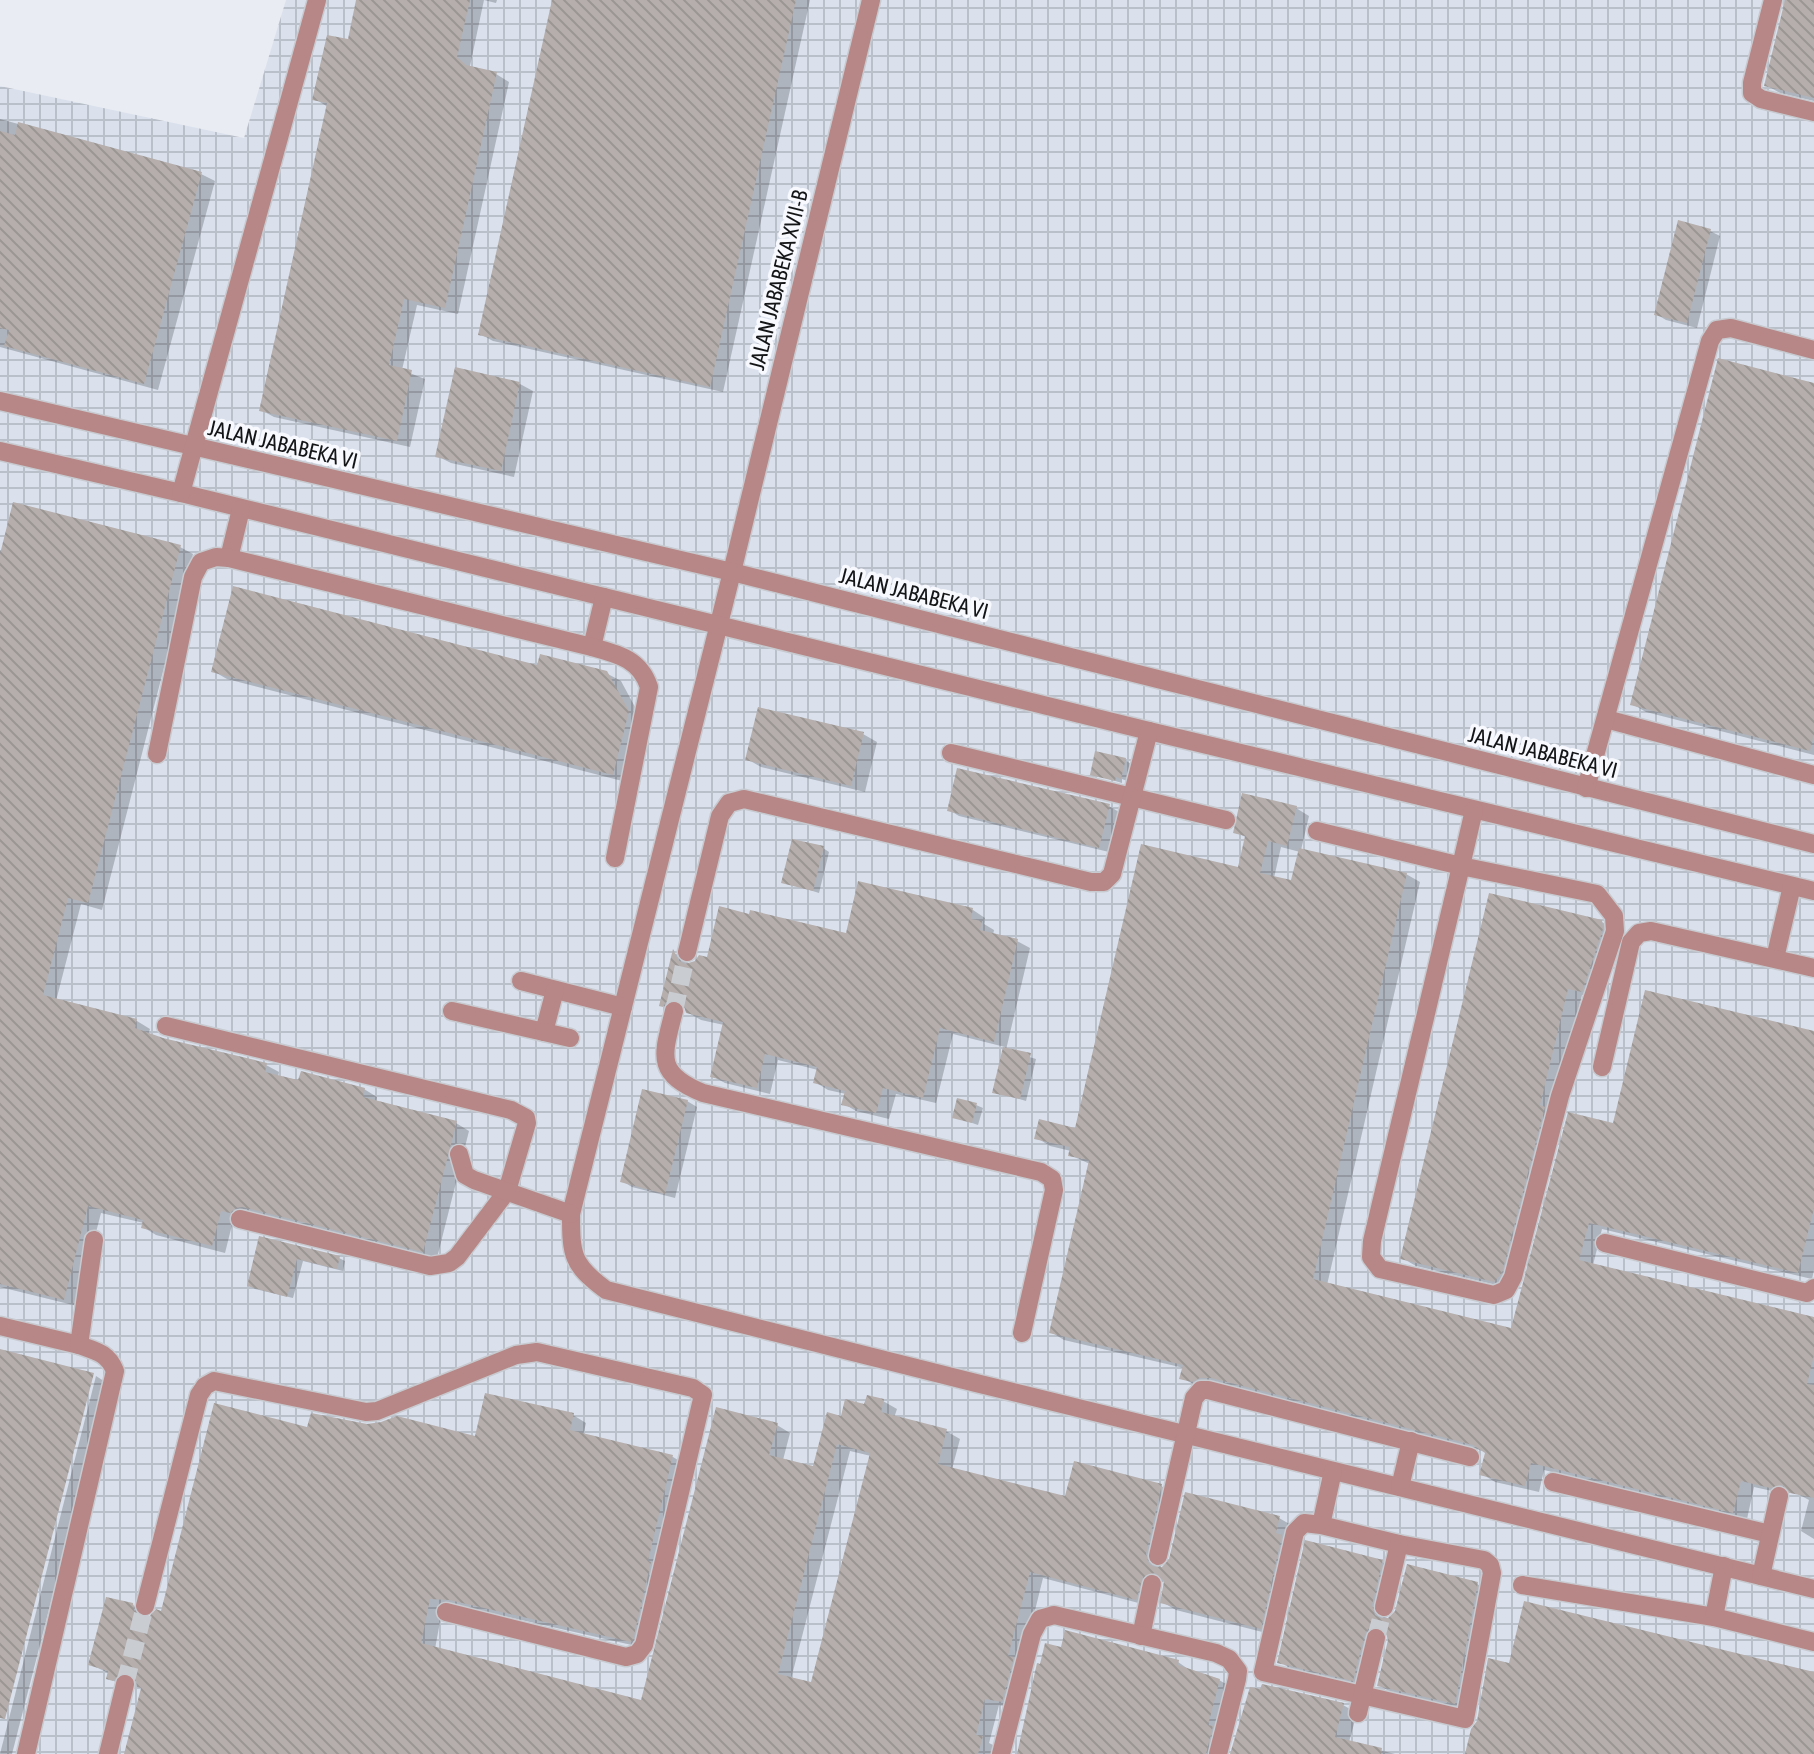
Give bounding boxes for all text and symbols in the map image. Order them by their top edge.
street label: JALAN JABABEKA XVII-B [743,187,813,373]
street label: JALAN JABABEKA VI [206,414,360,474]
street label: JALAN JABABEKA VI [837,562,991,624]
street label: JALAN JABABEKA VI [1466,721,1620,783]

